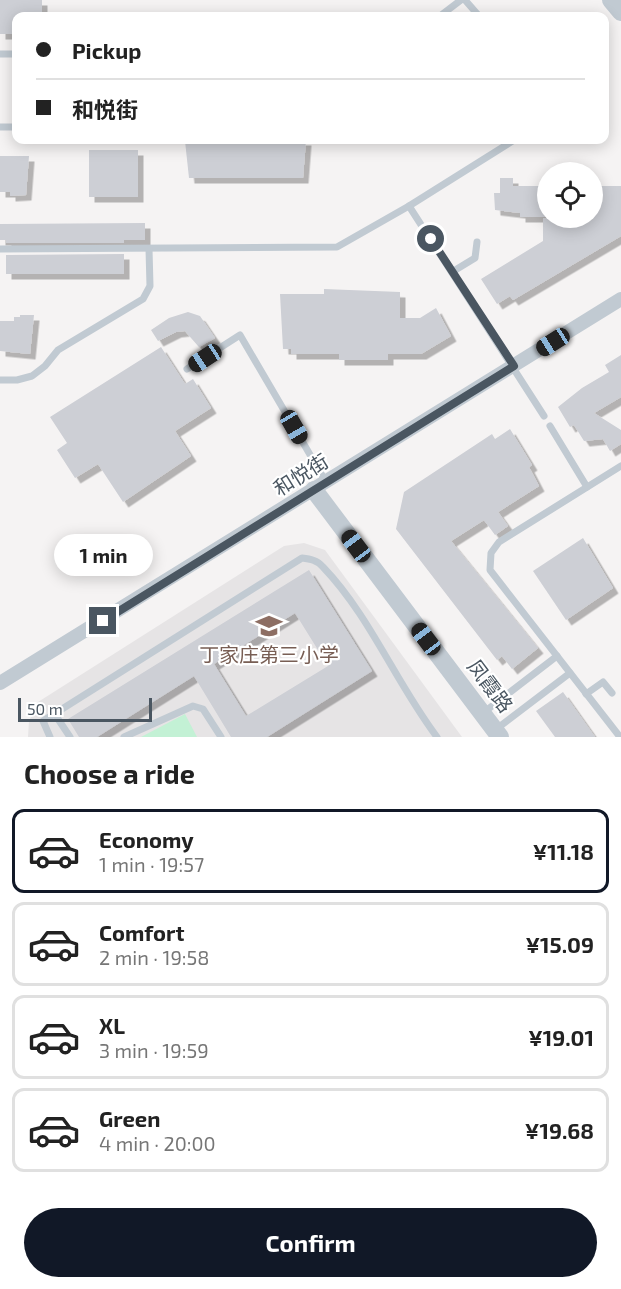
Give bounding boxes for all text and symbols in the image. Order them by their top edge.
text: Pickup [72,37,141,63]
text: 和悦街 [72,96,138,122]
map controls [537,162,603,228]
button: locate [537,162,603,228]
route start [417,225,444,252]
car [533,325,573,359]
car [185,341,225,375]
car [277,407,311,447]
street label: 和悦街 [269,448,332,500]
car [338,526,374,566]
callout: 1 min [54,534,152,576]
text: 1 min [79,543,128,567]
route end [89,607,116,634]
school or university icon: 丁家庄第三小学 [254,611,284,641]
car [408,619,444,659]
place label: 丁家庄第三小学 [199,642,339,666]
street label: 凤霞路 [463,654,518,717]
scale bar [18,695,152,722]
text: 50 m [27,699,63,718]
text: Choose a ride [24,757,195,789]
icon: car [27,824,81,878]
text: Economy [99,826,194,852]
text: ¥11.18 [533,838,594,864]
text: 1 min · 19:57 [99,852,204,876]
icon: car [27,917,81,971]
text: Comfort [99,919,184,945]
text: ¥15.09 [526,931,594,957]
text: 2 min · 19:58 [99,945,209,969]
icon: car [27,1010,81,1064]
text: XL [99,1012,125,1038]
text: ¥19.01 [528,1024,594,1050]
text: 3 min · 19:59 [99,1038,209,1062]
icon: car [27,1103,81,1157]
text: Green [99,1105,161,1131]
text: ¥19.68 [525,1117,594,1143]
text: 4 min · 20:00 [99,1131,216,1155]
button: Confirm [24,1208,597,1277]

